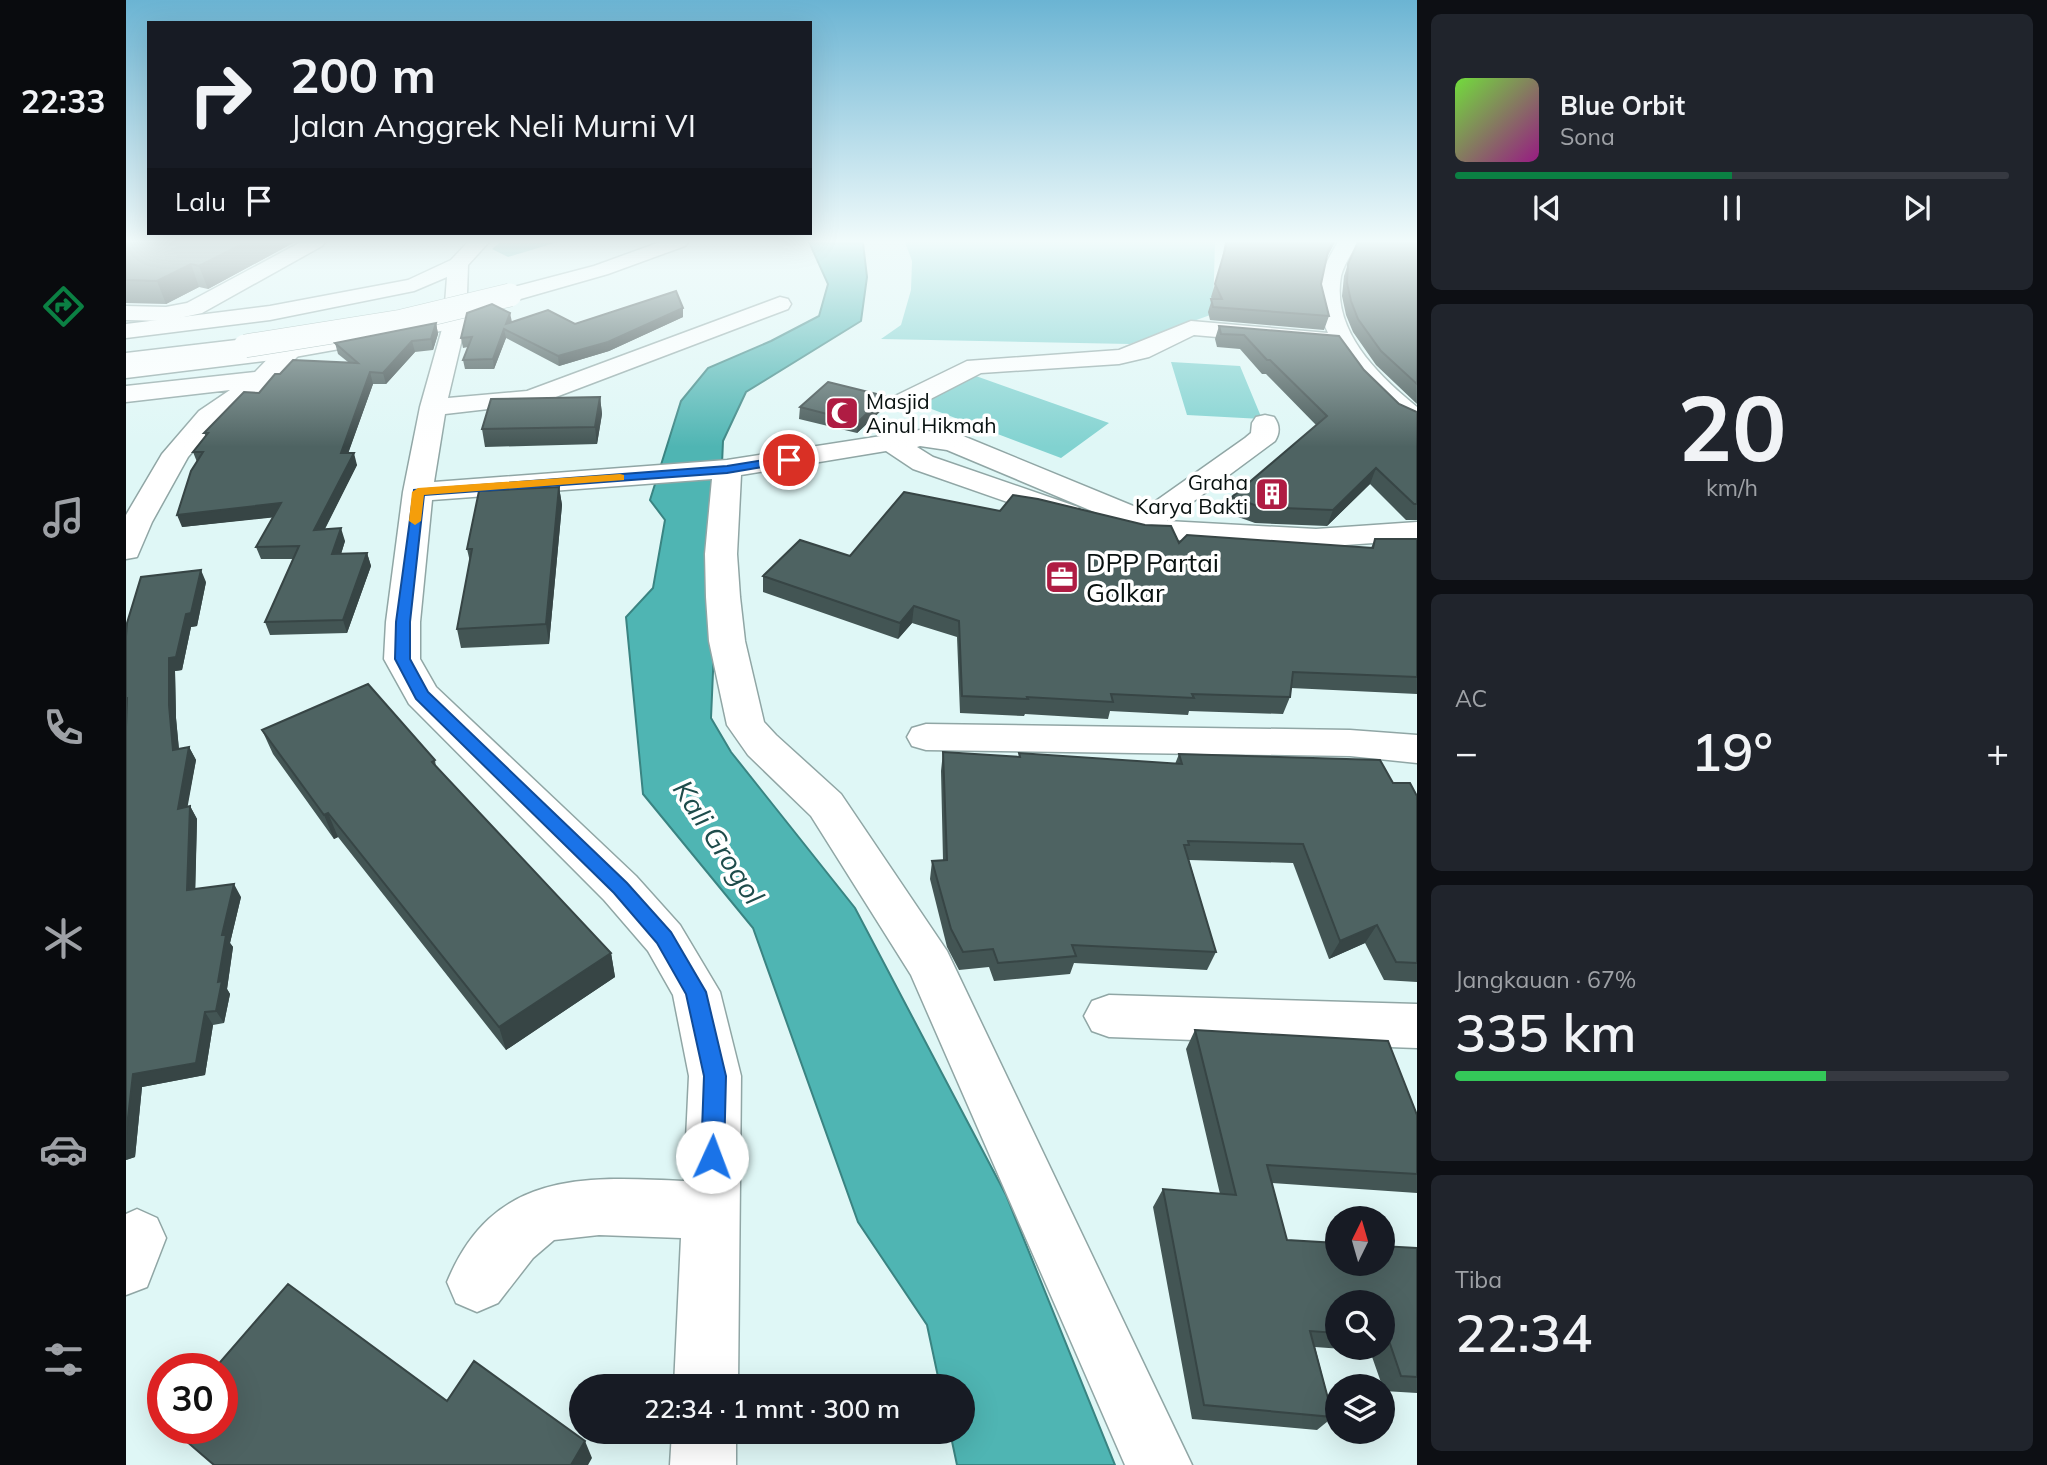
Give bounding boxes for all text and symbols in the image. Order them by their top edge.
text: 200 m [290,44,436,105]
icon: right [175,49,266,140]
text: 22:33 [21,81,105,121]
text: Blue Orbit [1560,89,1685,122]
text: Jalan Anggrek Neli Murni VI [290,105,696,145]
text: Sona [1560,122,1615,151]
icon: arrive [240,182,278,220]
text: Lalu [175,185,226,218]
icon: previous [1528,189,1566,227]
icon: pause [1713,189,1751,227]
icon: next [1898,189,1936,227]
icon: directions [39,282,88,331]
text: 20 [1677,370,1787,484]
place label: Masjid Ainul Hikmah [866,388,997,438]
mosque icon: Masjid Ainul Hikmah [823,394,861,432]
pin [759,430,819,490]
icon: arrive [770,441,808,479]
place label: Graha Karya Bakti [1135,469,1248,519]
text: km/h [1706,473,1758,502]
building icon: Graha Karya Bakti [1253,475,1291,513]
icon: music [39,493,88,542]
place label: DPP Partai Golkar [1086,546,1219,609]
office icon: DPP Partai Golkar [1043,558,1081,596]
text: AC [1455,684,1487,713]
icon: phone [39,703,88,752]
text: 19° [1691,719,1773,784]
text: − [1455,728,1478,776]
text: + [1986,728,2009,776]
water label: Kali Grogol [666,773,772,911]
icon: climate [39,914,88,963]
text: Jangkauan · 67% [1455,965,1636,994]
text: 335 km [1455,1000,1636,1065]
position arrow [675,1120,749,1194]
icon: car [39,1125,88,1174]
north arrow [1325,1206,1395,1276]
map controls [1325,1206,1395,1444]
text: Tiba [1455,1265,1502,1294]
button: search [1325,1290,1395,1360]
text: 22:34 [1455,1300,1592,1365]
icon: filters [39,1335,88,1384]
speed limit sign: 30 [147,1353,238,1444]
button: layers [1325,1374,1395,1444]
text: 22:34 · 1 mnt · 300 m [644,1392,900,1425]

